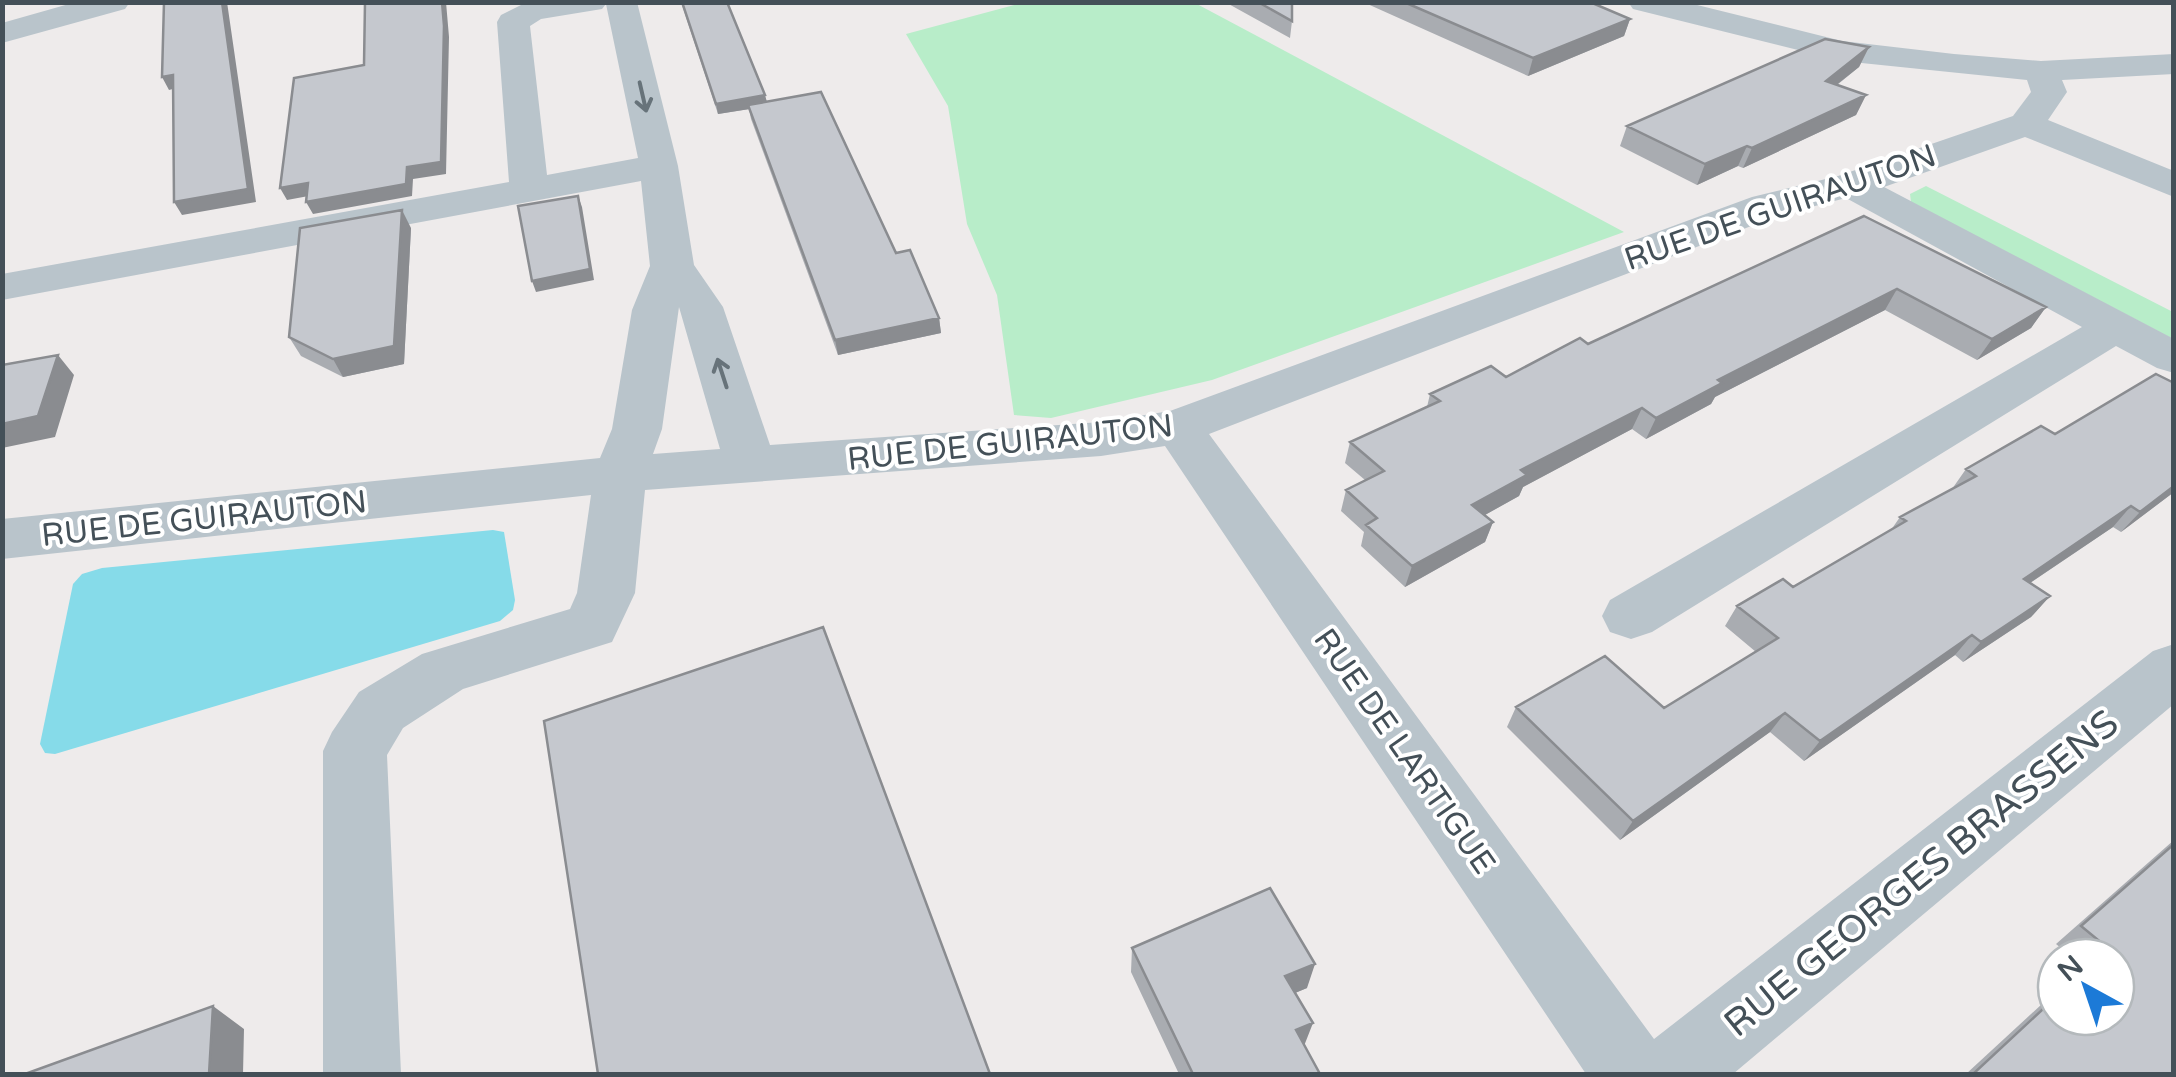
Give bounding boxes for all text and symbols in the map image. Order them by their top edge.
one-way arrow [635,80,653,112]
street label: RUE DE GUIRAUTON [1620,137,1941,279]
one-way arrow [712,357,730,389]
street label: RUE DE GUIRAUTON [846,407,1175,479]
street label: RUE DE GUIRAUTON [40,483,369,555]
street label: RUE DE LARTIGUE [1305,622,1503,881]
street label: RUE GEORGES BRASSENS [1715,700,2127,1046]
north arrow [2036,937,2136,1037]

